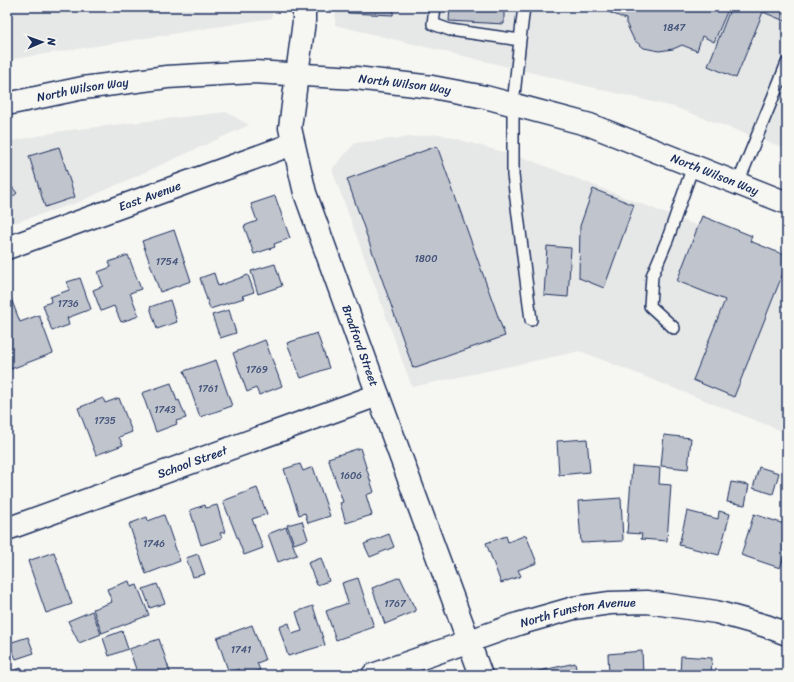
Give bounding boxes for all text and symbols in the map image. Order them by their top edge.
house number: 1847 [663,19,686,37]
north arrow [22,22,62,62]
text: N [42,37,61,46]
street label: North Wilson Way [358,67,454,102]
street label: North Wilson Way [35,71,131,108]
street label: North Wilson Way [668,147,763,202]
street label: East Avenue [115,175,184,218]
house number: 1800 [415,250,437,268]
house number: 1754 [156,253,178,271]
house number: 1736 [57,295,79,313]
street label: Bradford Street [335,302,385,390]
house number: 1769 [246,361,268,379]
house number: 1761 [198,380,218,398]
house number: 1743 [154,401,176,419]
house number: 1735 [94,412,116,430]
street label: School Street [154,439,232,485]
house number: 1606 [340,467,362,485]
house number: 1746 [143,535,165,553]
street label: North Funston Avenue [517,591,636,634]
house number: 1767 [384,595,407,613]
house number: 1741 [231,641,251,659]

